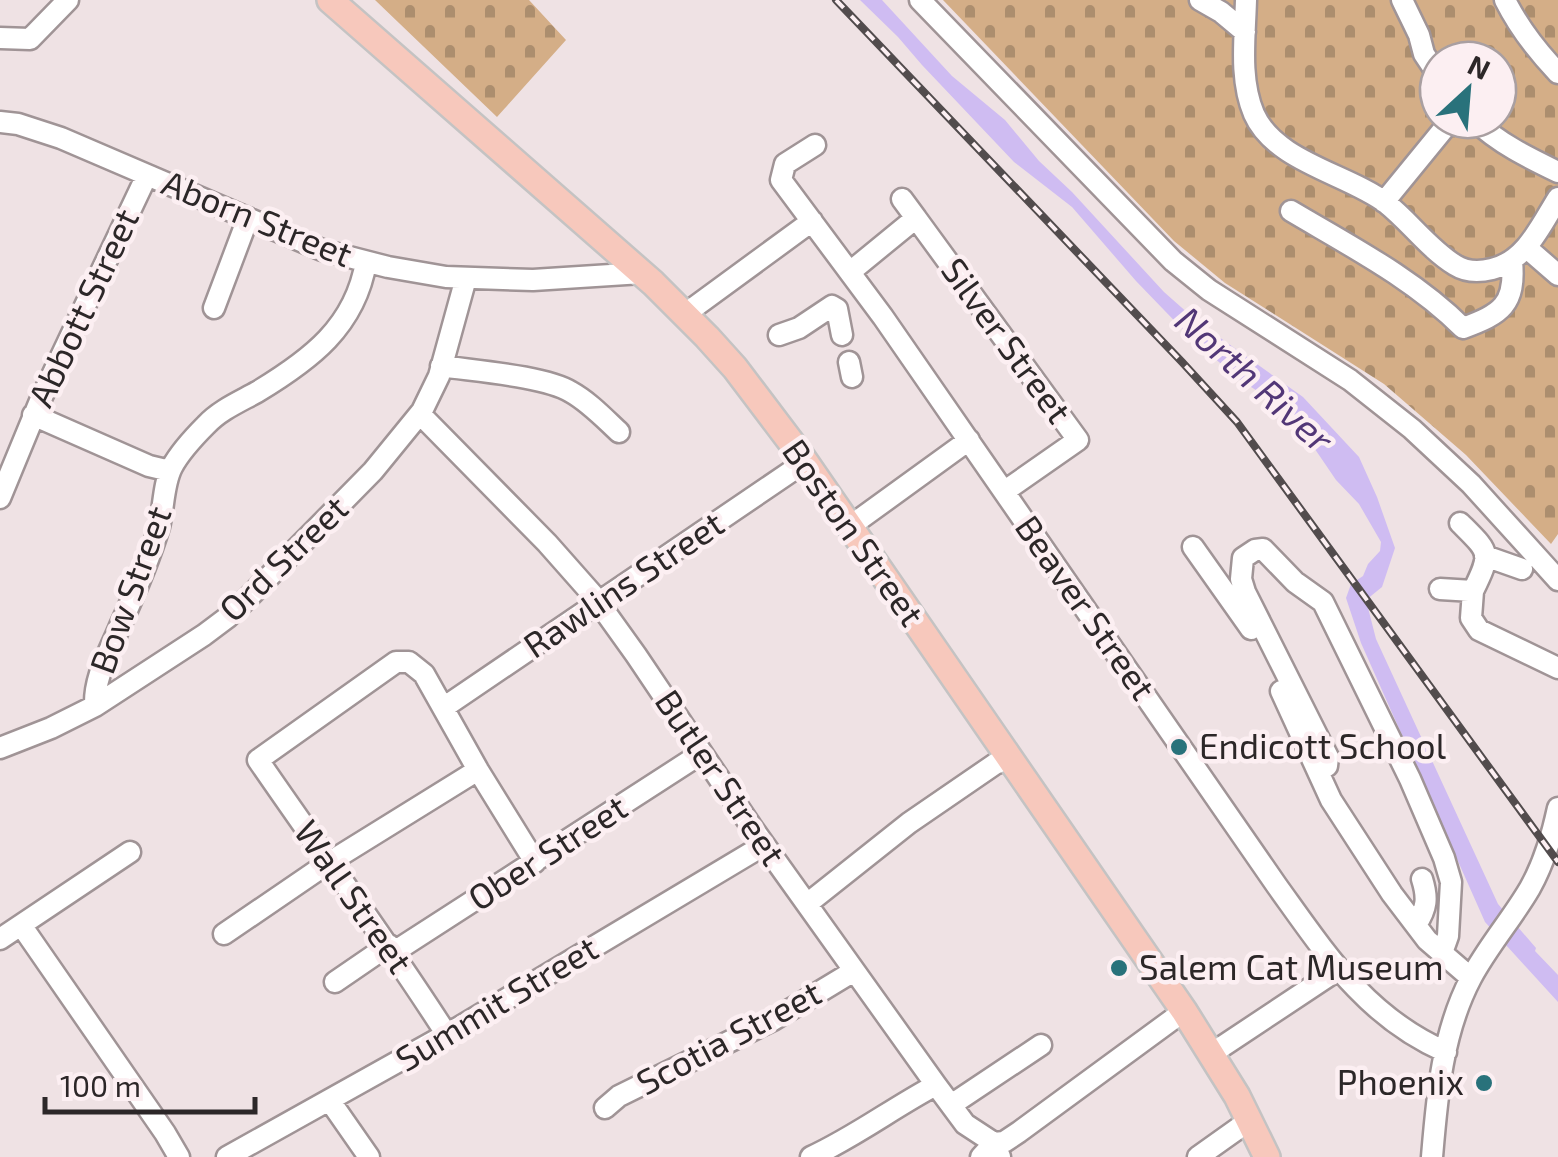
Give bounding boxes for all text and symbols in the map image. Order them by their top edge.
north arrow [1418,40,1518,140]
text: N [1463,47,1496,86]
street label: Aborn Street [157,160,359,274]
street label: Abbott Street [18,202,146,413]
street label: Silver Street [934,249,1081,430]
water label: North River [1167,296,1344,462]
street label: Boston Street [775,431,934,633]
street label: Ord Street [210,486,356,629]
street label: Bow Street [80,500,179,679]
street label: Rawlins Street [515,501,731,666]
street label: Beaver Street [1008,507,1166,707]
street label: Butler Street [648,681,796,873]
place label: Endicott School [1199,724,1447,766]
marker: Endicott School [1168,736,1190,758]
street label: Ober Street [460,785,634,918]
street label: Wall Street [287,811,423,980]
street label: Summit Street [387,926,605,1079]
place label: Salem Cat Museum [1139,945,1444,987]
marker: Salem Cat Museum [1108,957,1130,979]
street label: Scotia Street [629,970,827,1102]
scale bar [45,1052,255,1114]
place label: Phoenix [1337,1060,1464,1102]
text: 100 m [60,1067,141,1103]
marker: Phoenix [1473,1072,1495,1094]

